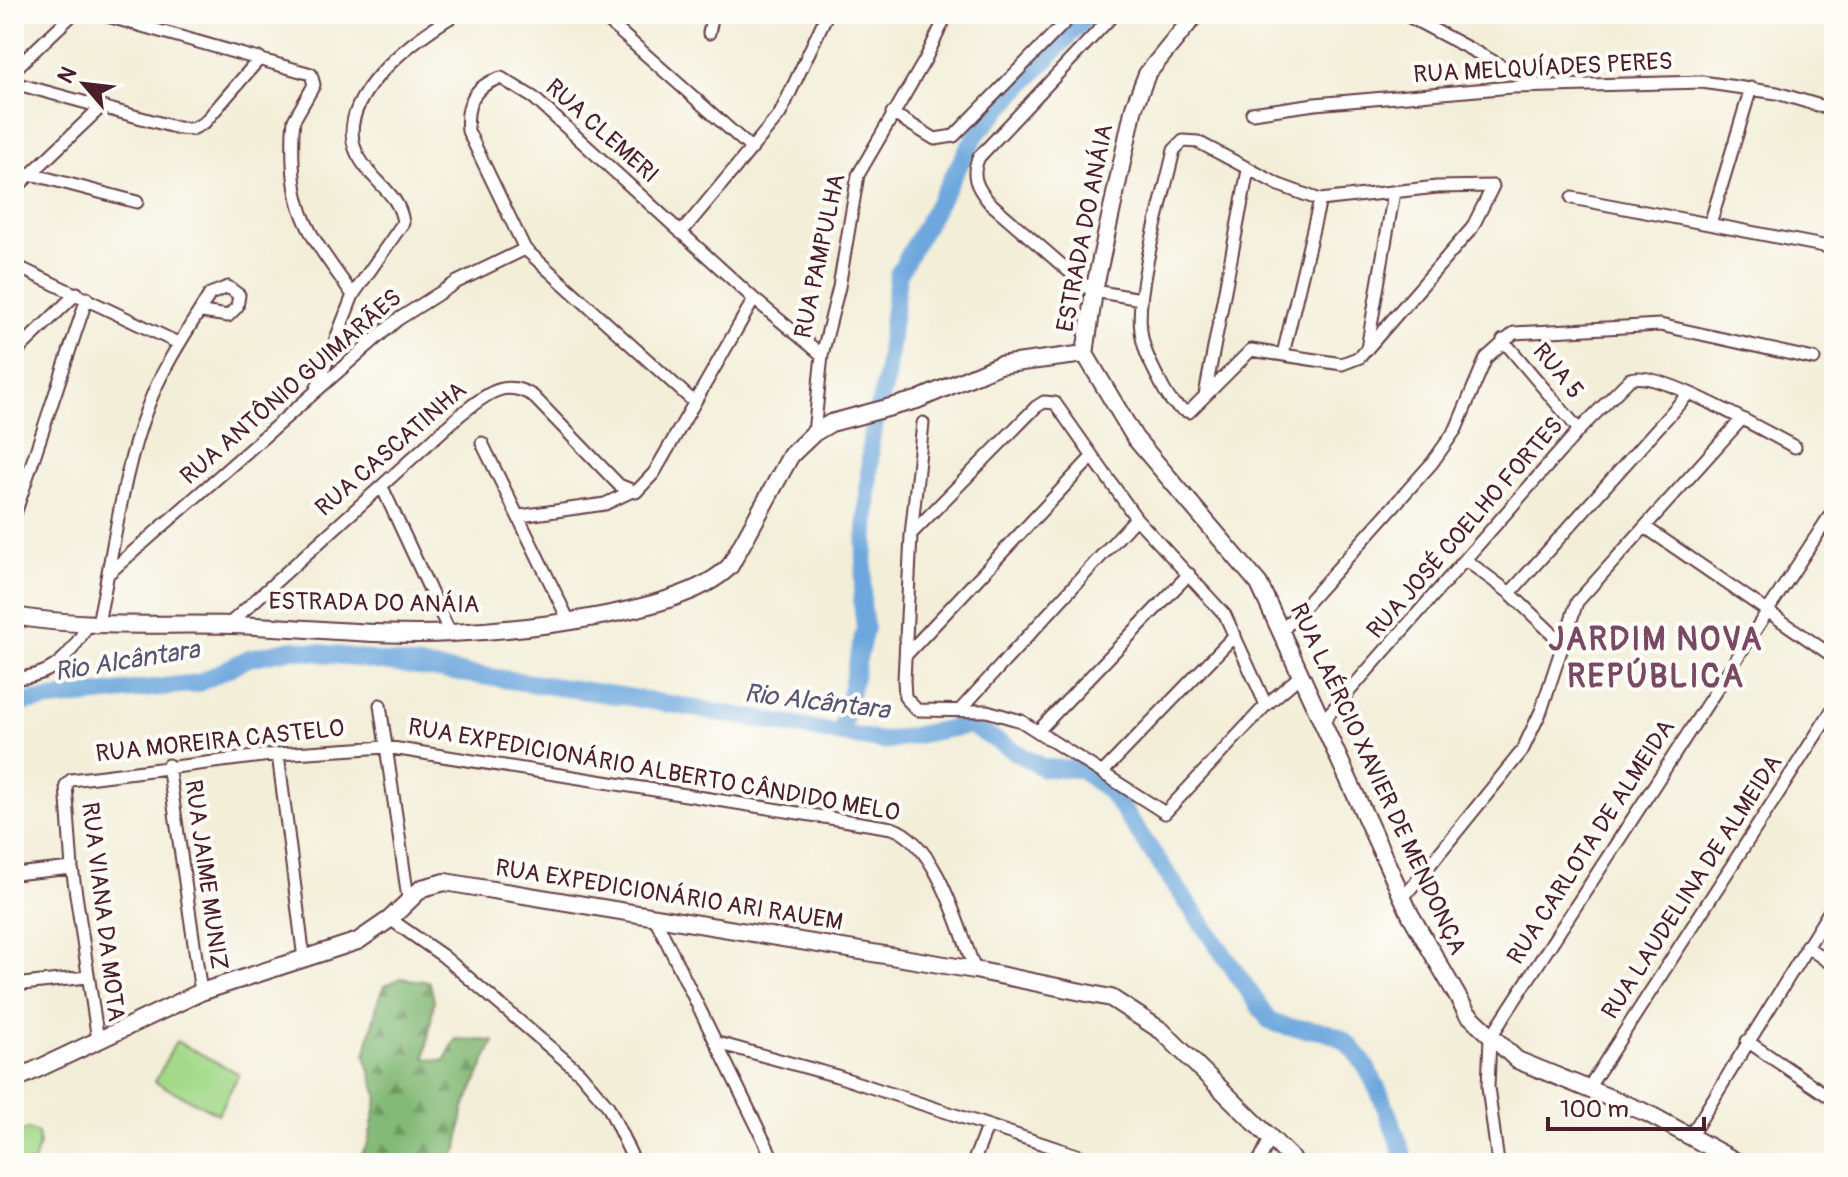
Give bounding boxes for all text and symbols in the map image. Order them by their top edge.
north arrow [44,44,124,124]
street label: RUA MELQUÍADES PERES [1413,47,1673,89]
text: N [51,62,83,88]
street label: RUA CLEMERI [540,73,664,189]
street label: ESTRADA DO ANÁIA [1051,122,1119,334]
street label: RUA PAMPULHA [788,171,852,341]
street label: RUA ANTÔNIO GUIMARÃES [175,283,407,491]
street label: RUA 5 [1526,337,1590,405]
street label: RUA CASCATINHA [310,376,472,522]
street label: RUA JOSÉ COELHO FORTES [1361,411,1569,645]
street label: ESTRADA DO ANÁIA [268,587,480,619]
street label: RUA LAÉRCIO XAVIER DE MENDONÇA [1284,599,1472,959]
district label: JARDIM NOVA REPÚBLICA [1548,620,1764,697]
water label: Rio Alcântara [52,633,204,688]
water label: Rio Alcântara [743,677,893,727]
street label: RUA EXPEDICIONÁRIO ALBERTO CÂNDIDO MELO [406,712,902,828]
street label: RUA MOREIRA CASTELO [94,714,346,768]
street label: RUA CARLOTA DE ALMEIDA [1501,714,1681,970]
street label: RUA LAUDELINA DE ALMEIDA [1596,749,1788,1025]
street label: RUA JAIME MUNIZ [178,778,234,972]
street label: RUA VIANA DA MOTA [75,801,131,1023]
street label: RUA EXPEDICIONÁRIO ARI RAUEM [493,853,845,937]
scale bar [1548,1081,1704,1131]
text: 100 m [1560,1095,1629,1124]

